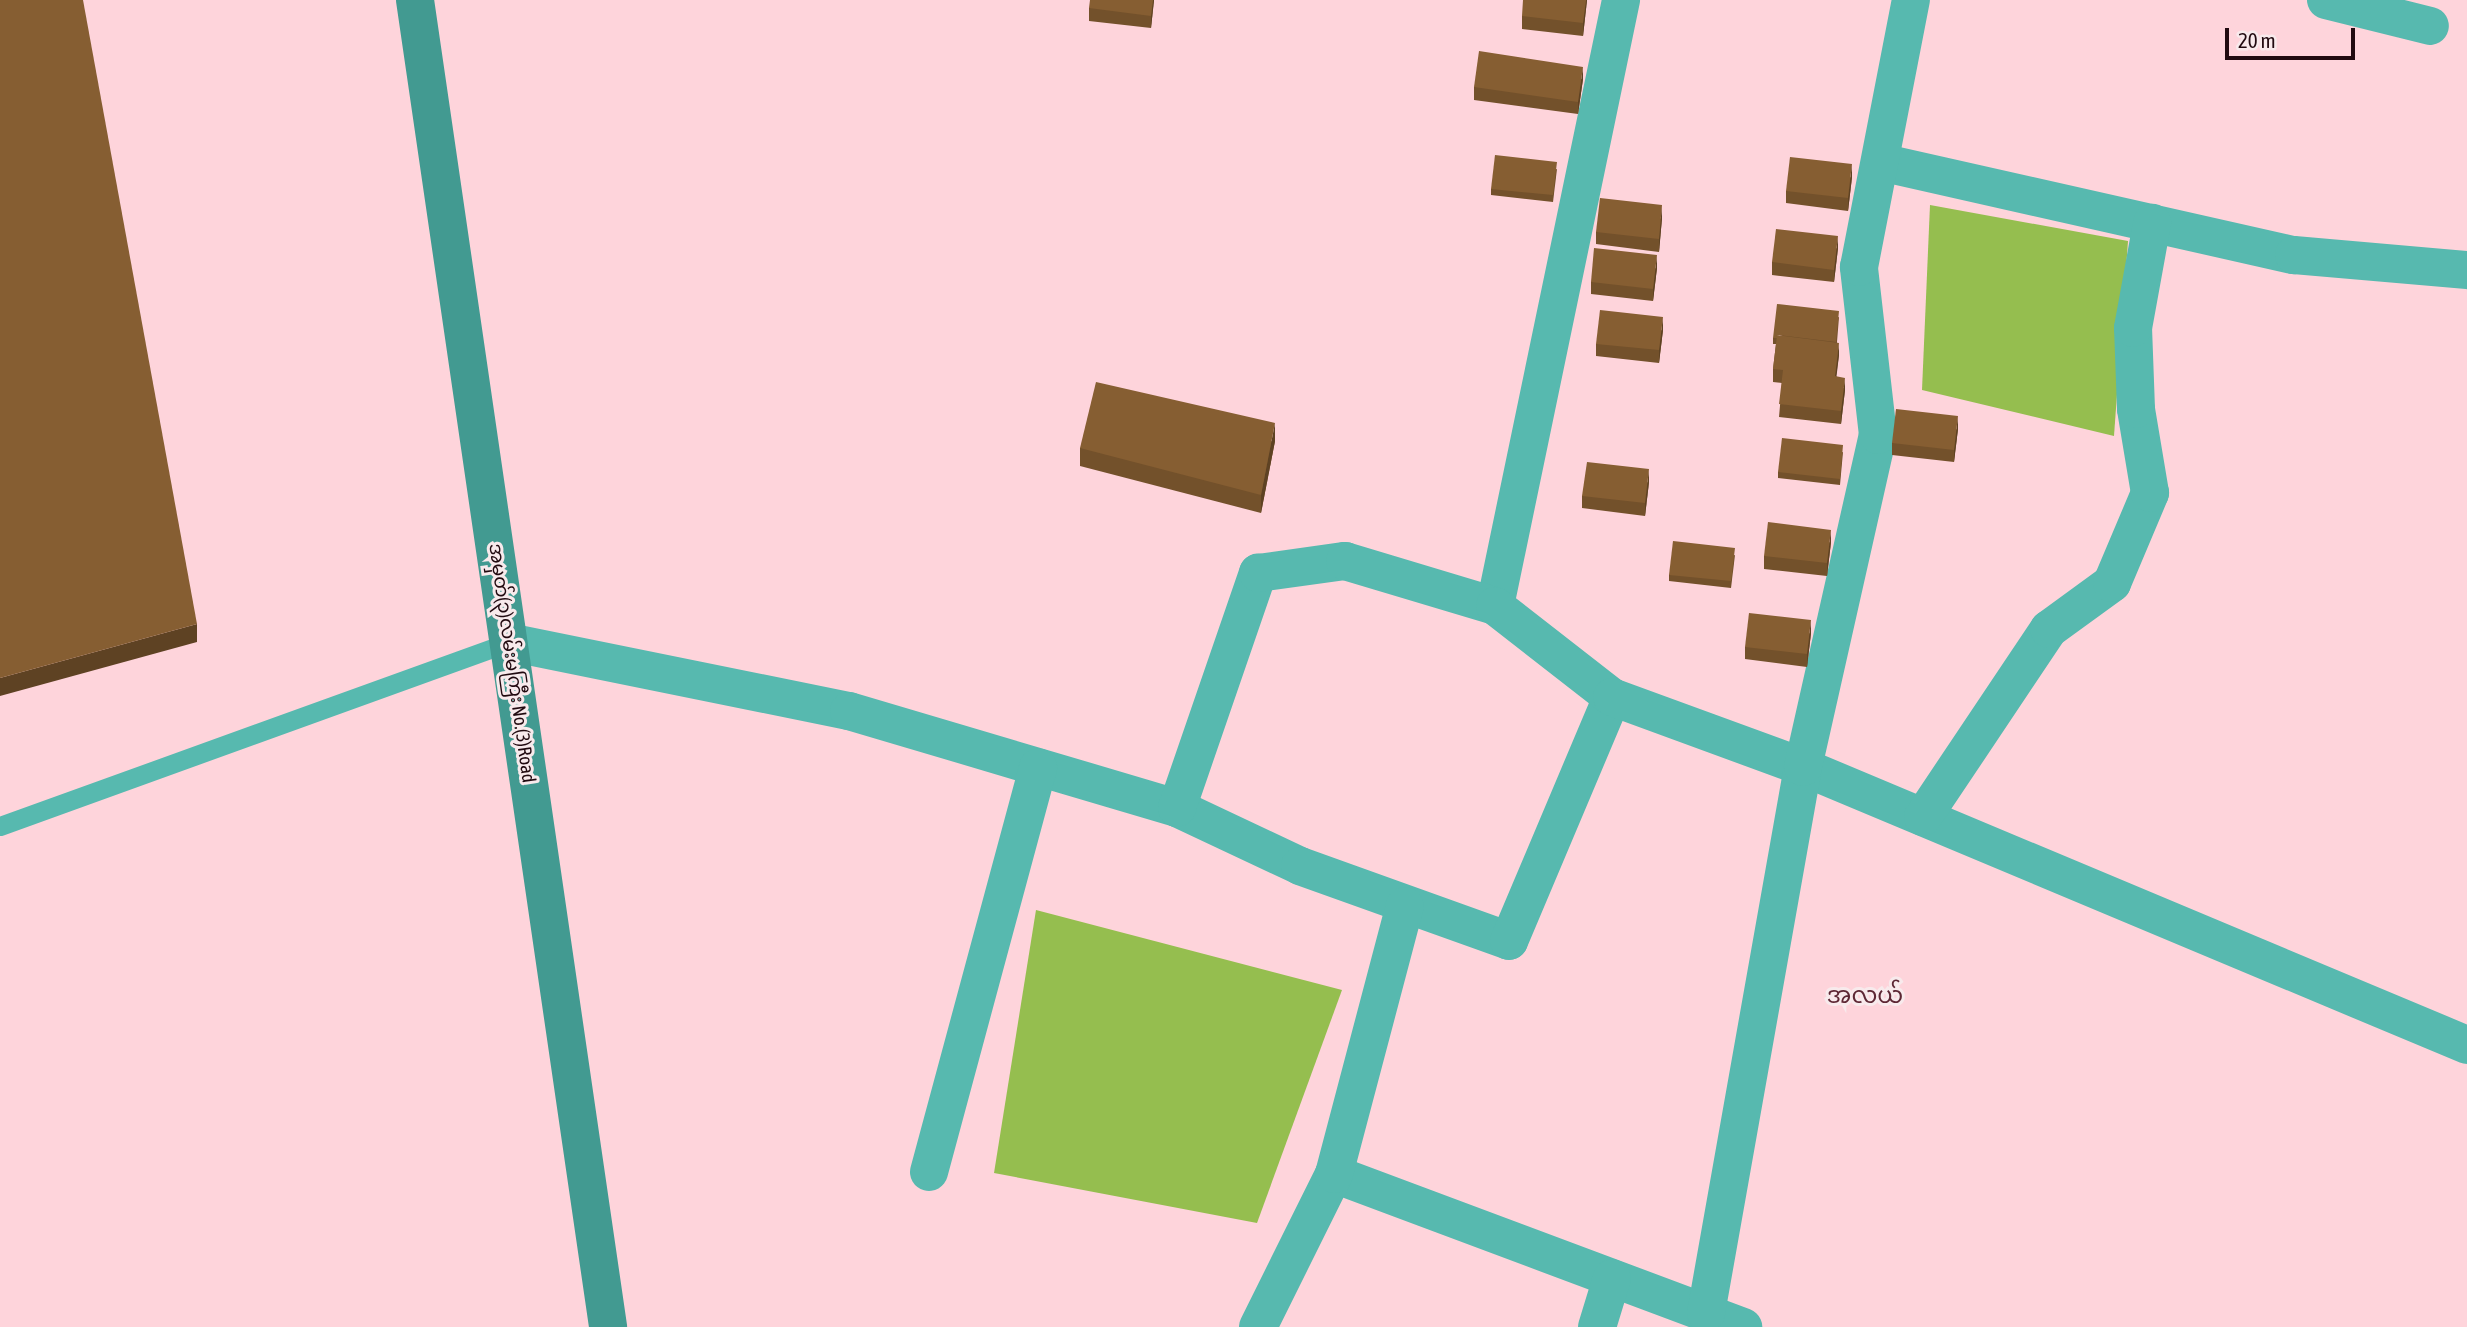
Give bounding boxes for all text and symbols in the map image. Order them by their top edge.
scale bar [2229,14,2358,58]
text: 20 m [2238,28,2276,52]
street label: အမှတ်(၃)လမ်းမကြီး No.(3)Road [484,542,540,784]
district label: အလယ် [1827,981,1903,1009]

